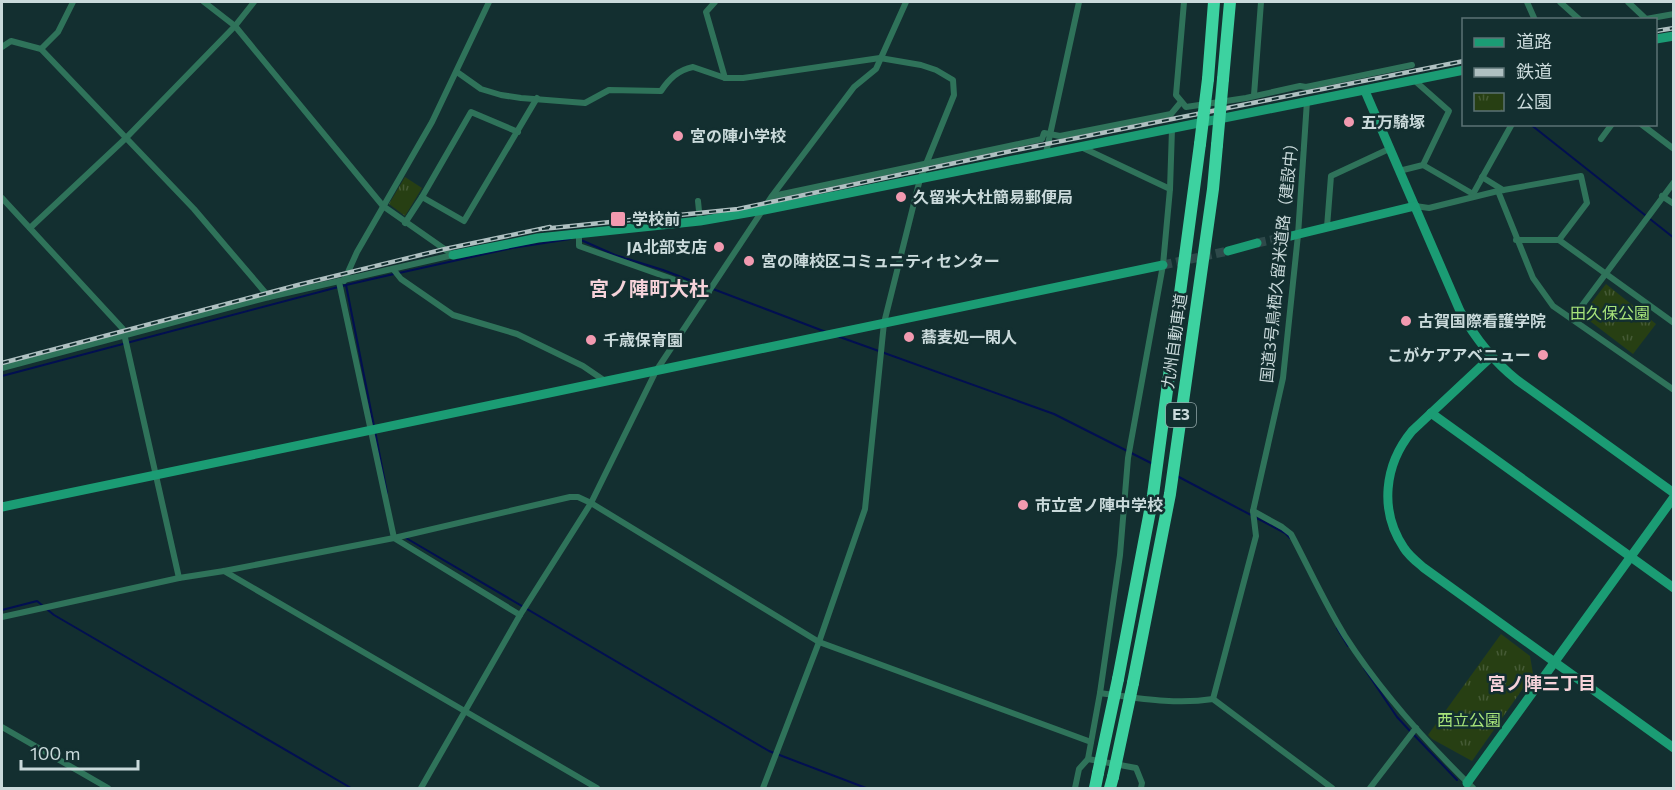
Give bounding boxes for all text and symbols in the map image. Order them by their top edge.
legend [1462,18,1657,126]
text: 道路 [1516,30,1552,52]
text: 鉄道 [1516,60,1552,82]
text: 公園 [1516,90,1552,112]
place label: 五万騎塚 [1361,112,1425,131]
marker: 五万騎塚 [1342,115,1356,129]
place label: 宮の陣小学校 [690,126,786,145]
marker: 宮の陣小学校 [671,129,685,143]
street label: 国道3号鳥栖久留米道路（建設中） [1256,134,1301,384]
place label: 久留米大杜簡易郵便局 [913,187,1073,206]
marker: 久留米大杜簡易郵便局 [894,190,908,204]
place label: 学校前 [632,209,680,228]
marker: 学校前 [609,210,627,228]
place label: JA北部支店 [626,237,707,256]
marker: JA北部支店 [712,240,726,254]
place label: 宮の陣校区コミュニティセンター [761,251,1000,270]
marker: 宮の陣校区コミュニティセンター [742,254,756,268]
district label: 宮ノ陣町大杜 [589,276,709,300]
street label: 九州自動車道 [1157,292,1190,390]
park label: 田久保公園 [1570,303,1650,322]
place label: 古賀国際看護学院 [1418,311,1546,330]
marker: 古賀国際看護学院 [1399,314,1413,328]
place label: 蕎麦処一閑人 [921,327,1017,346]
place label: 千歳保育園 [603,330,683,349]
marker: 蕎麦処一閑人 [902,330,916,344]
marker: 千歳保育園 [584,333,598,347]
place label: こがケアアベニュー [1387,345,1531,364]
marker: こがケアアベニュー [1536,348,1550,362]
road number: E3 [1166,403,1196,427]
place label: 市立宮ノ陣中学校 [1035,495,1163,514]
marker: 市立宮ノ陣中学校 [1016,498,1030,512]
district label: 宮ノ陣三丁目 [1488,672,1596,694]
park label: 西立公園 [1437,710,1501,729]
scale bar [21,733,138,771]
text: 100 m [30,742,80,764]

